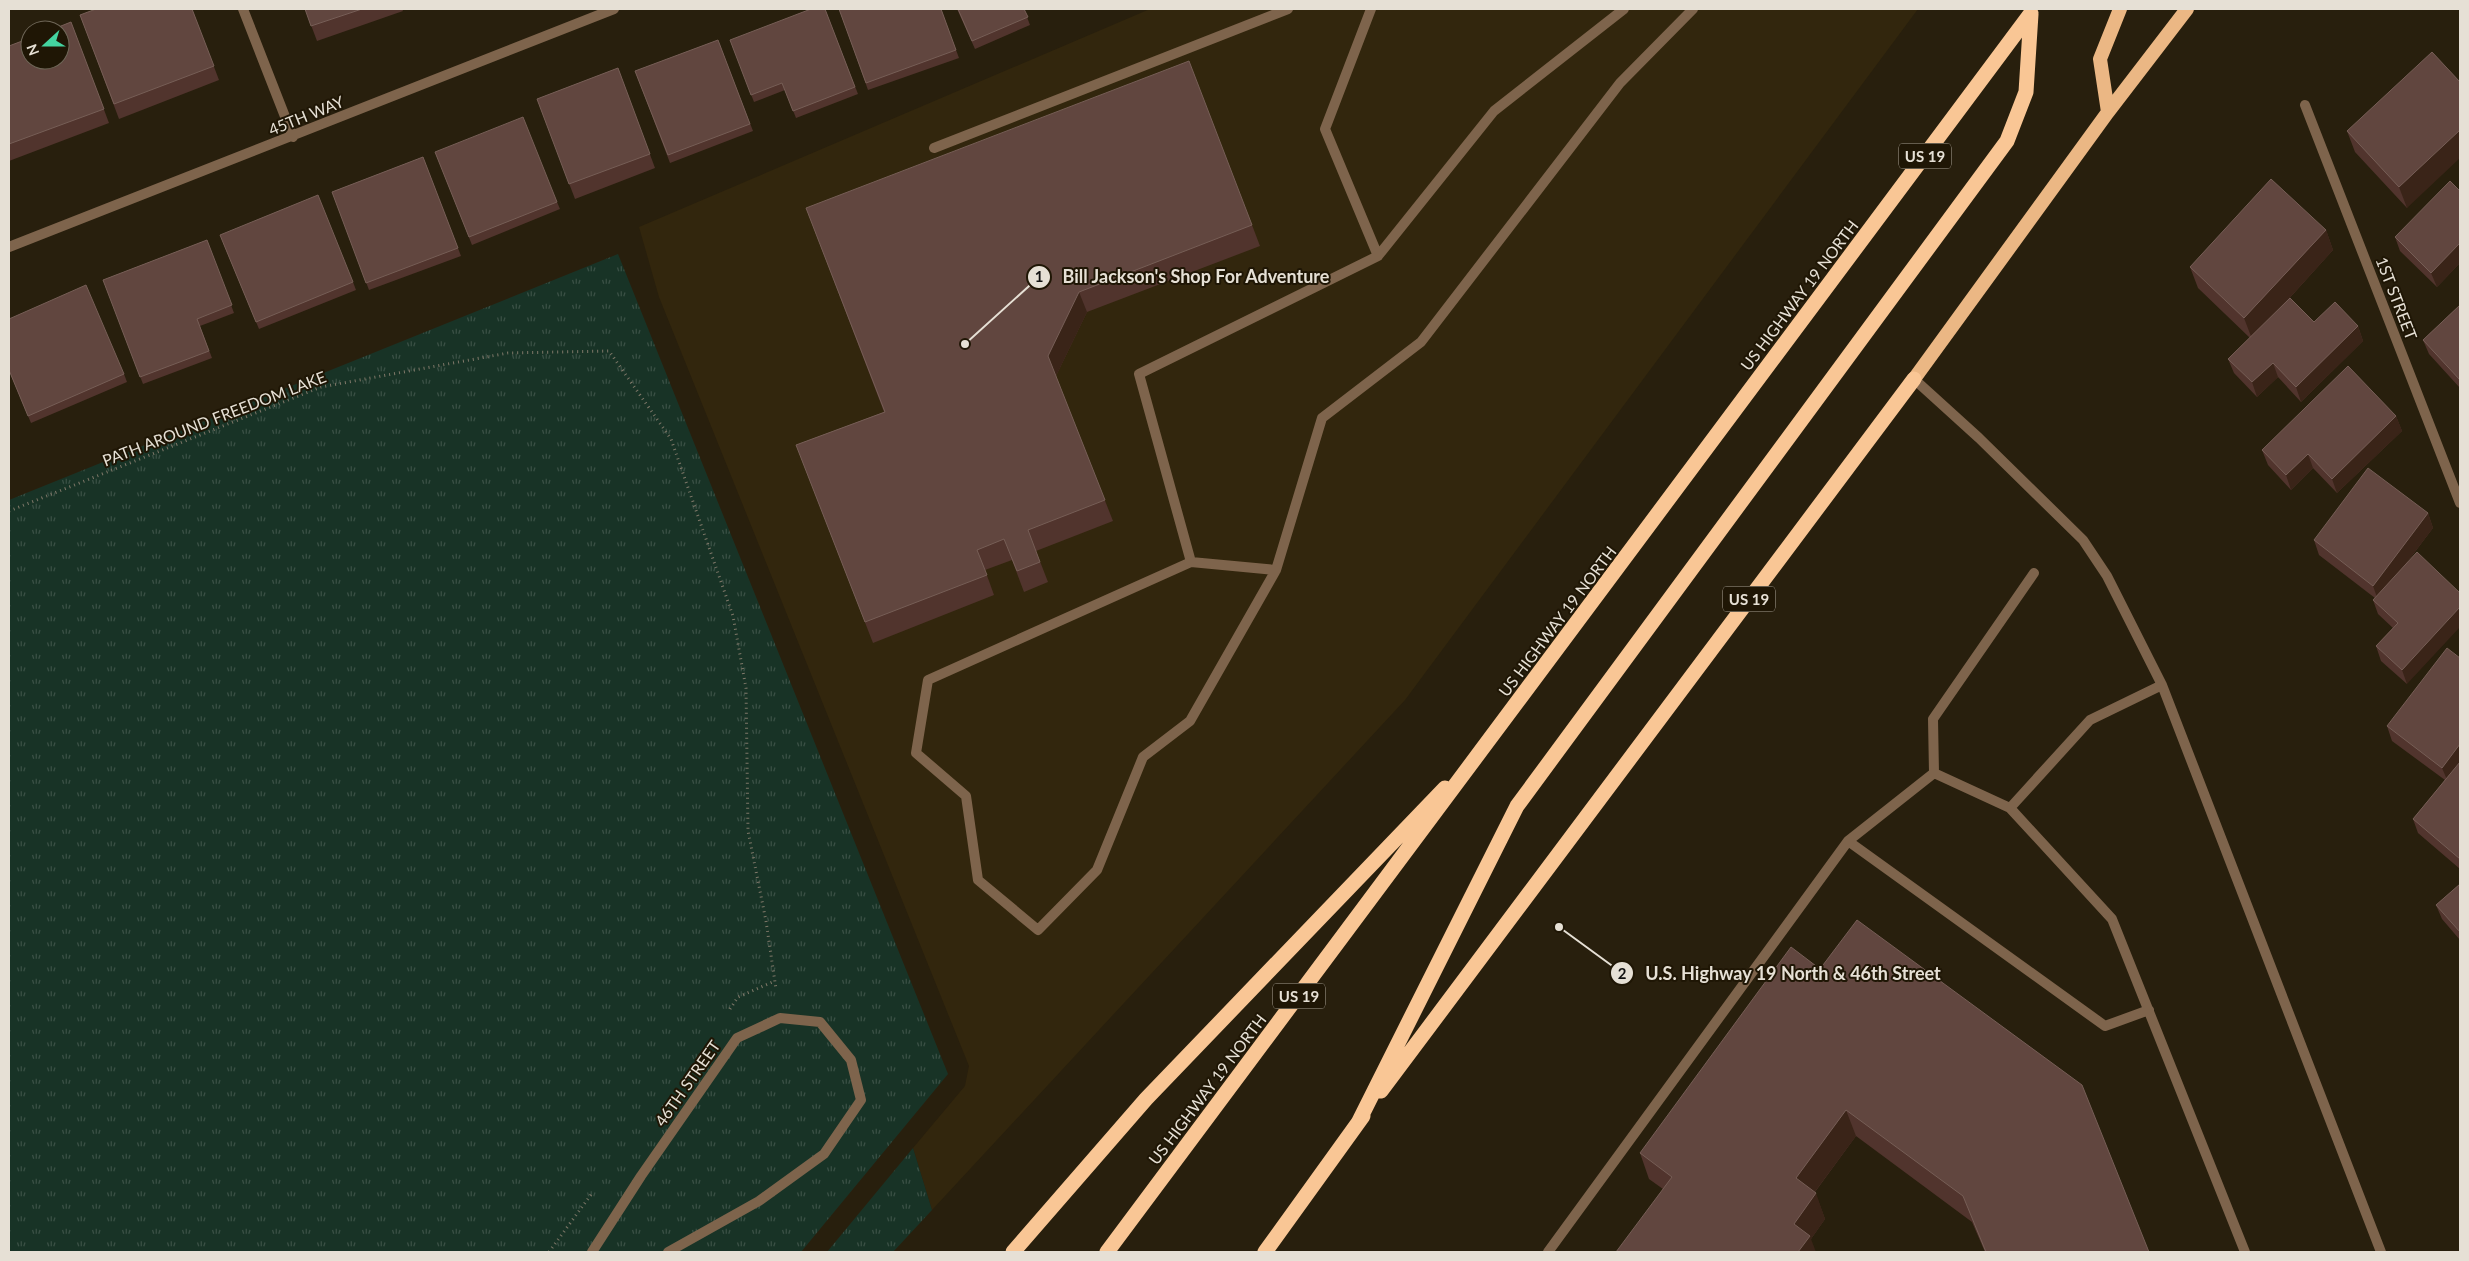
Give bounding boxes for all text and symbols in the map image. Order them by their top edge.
north arrow [20,20,70,70]
text: N [23,42,42,58]
street label: 45TH WAY [265,91,347,139]
road number: US 19 [1899,144,1951,168]
street label: US HIGHWAY 19 NORTH [1736,216,1862,374]
street label: 1ST STREET [2373,254,2422,343]
callout: Bill Jackson's Shop For Adventure [1027,260,1340,293]
text: Bill Jackson's Shop For Adventure [1063,265,1330,287]
text: 1 [1035,267,1043,285]
street label: PATH AROUND FREEDOM LAKE [100,367,328,469]
street label: US HIGHWAY 19 NORTH [1494,542,1620,700]
road number: US 19 [1723,586,1775,612]
callout: U.S. Highway 19 North & 46th Street [1610,957,1951,990]
text: U.S. Highway 19 North & 46th Street [1645,962,1941,984]
text: 2 [1618,964,1627,982]
road number: US 19 [1273,984,1325,1008]
street label: US HIGHWAY 19 NORTH [1144,1010,1270,1168]
street label: 46TH STREET [650,1036,724,1130]

